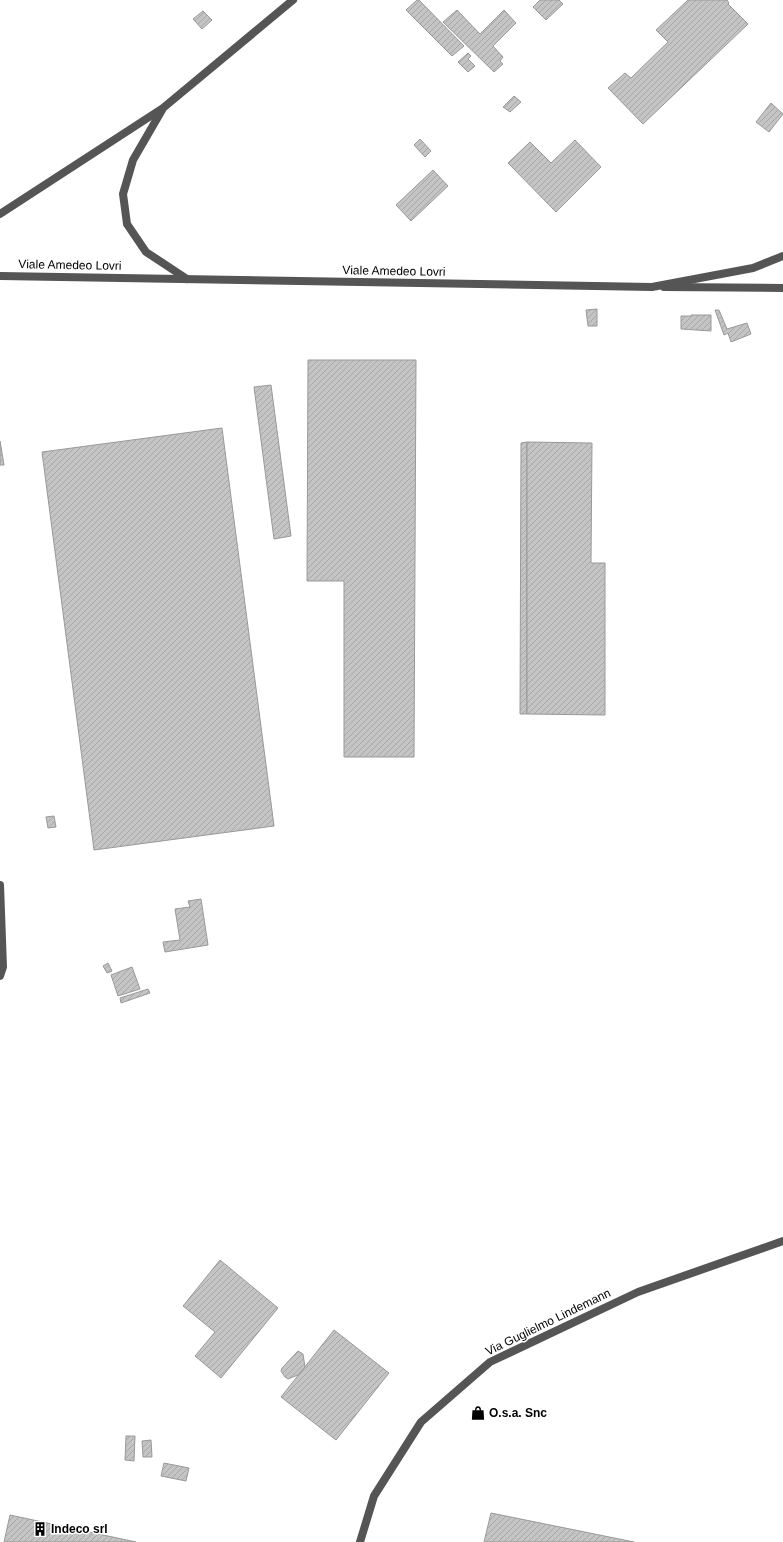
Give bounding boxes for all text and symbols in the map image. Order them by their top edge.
street label: Viale Amedeo Lovri [18,257,122,273]
street label: Viale Amedeo Lovri [342,263,446,279]
street label: Via Guglielmo Lindemann [483,1286,613,1358]
shop icon: O.s.a. Snc [470,1405,486,1421]
place label: O.s.a. Snc [489,1406,547,1420]
building icon: Indeco srl [32,1521,48,1537]
place label: Indeco srl [51,1522,108,1536]

